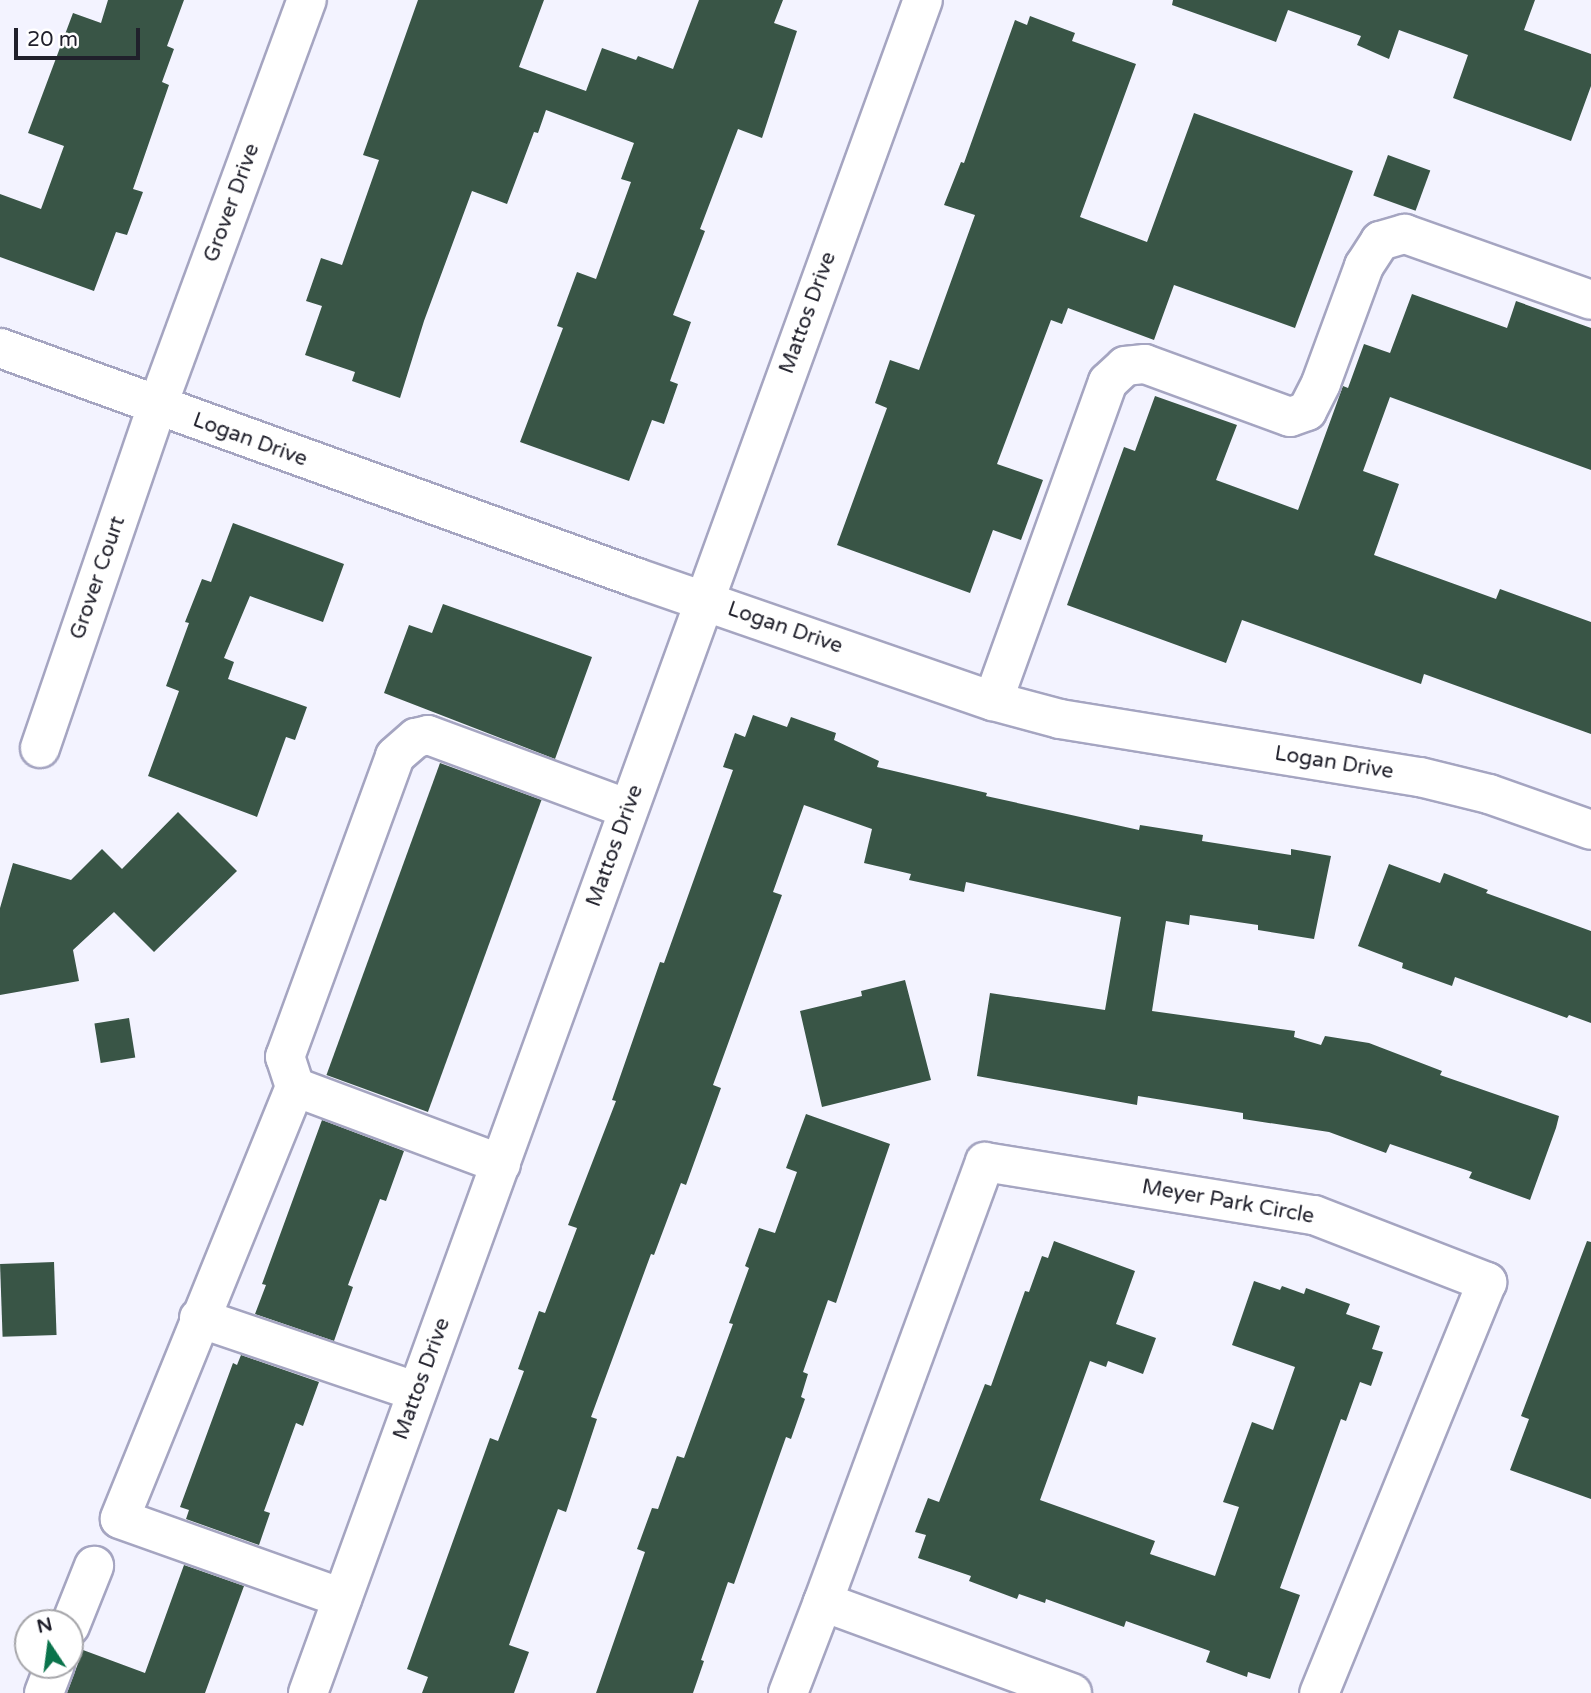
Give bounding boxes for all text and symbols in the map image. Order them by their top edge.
scale bar [18,14,144,58]
text: 20 m [27,27,78,52]
street label: Grover Drive [199,140,265,266]
street label: Mattos Drive [774,249,842,377]
street label: Logan Drive [189,408,311,472]
street label: Grover Court [65,513,131,643]
street label: Logan Drive [724,597,846,659]
street label: Logan Drive [1273,741,1395,785]
street label: Mattos Drive [581,782,649,910]
street label: Meyer Park Circle [1140,1174,1316,1230]
street label: Mattos Drive [388,1315,456,1443]
north arrow [14,1609,84,1679]
text: N [35,1613,55,1638]

